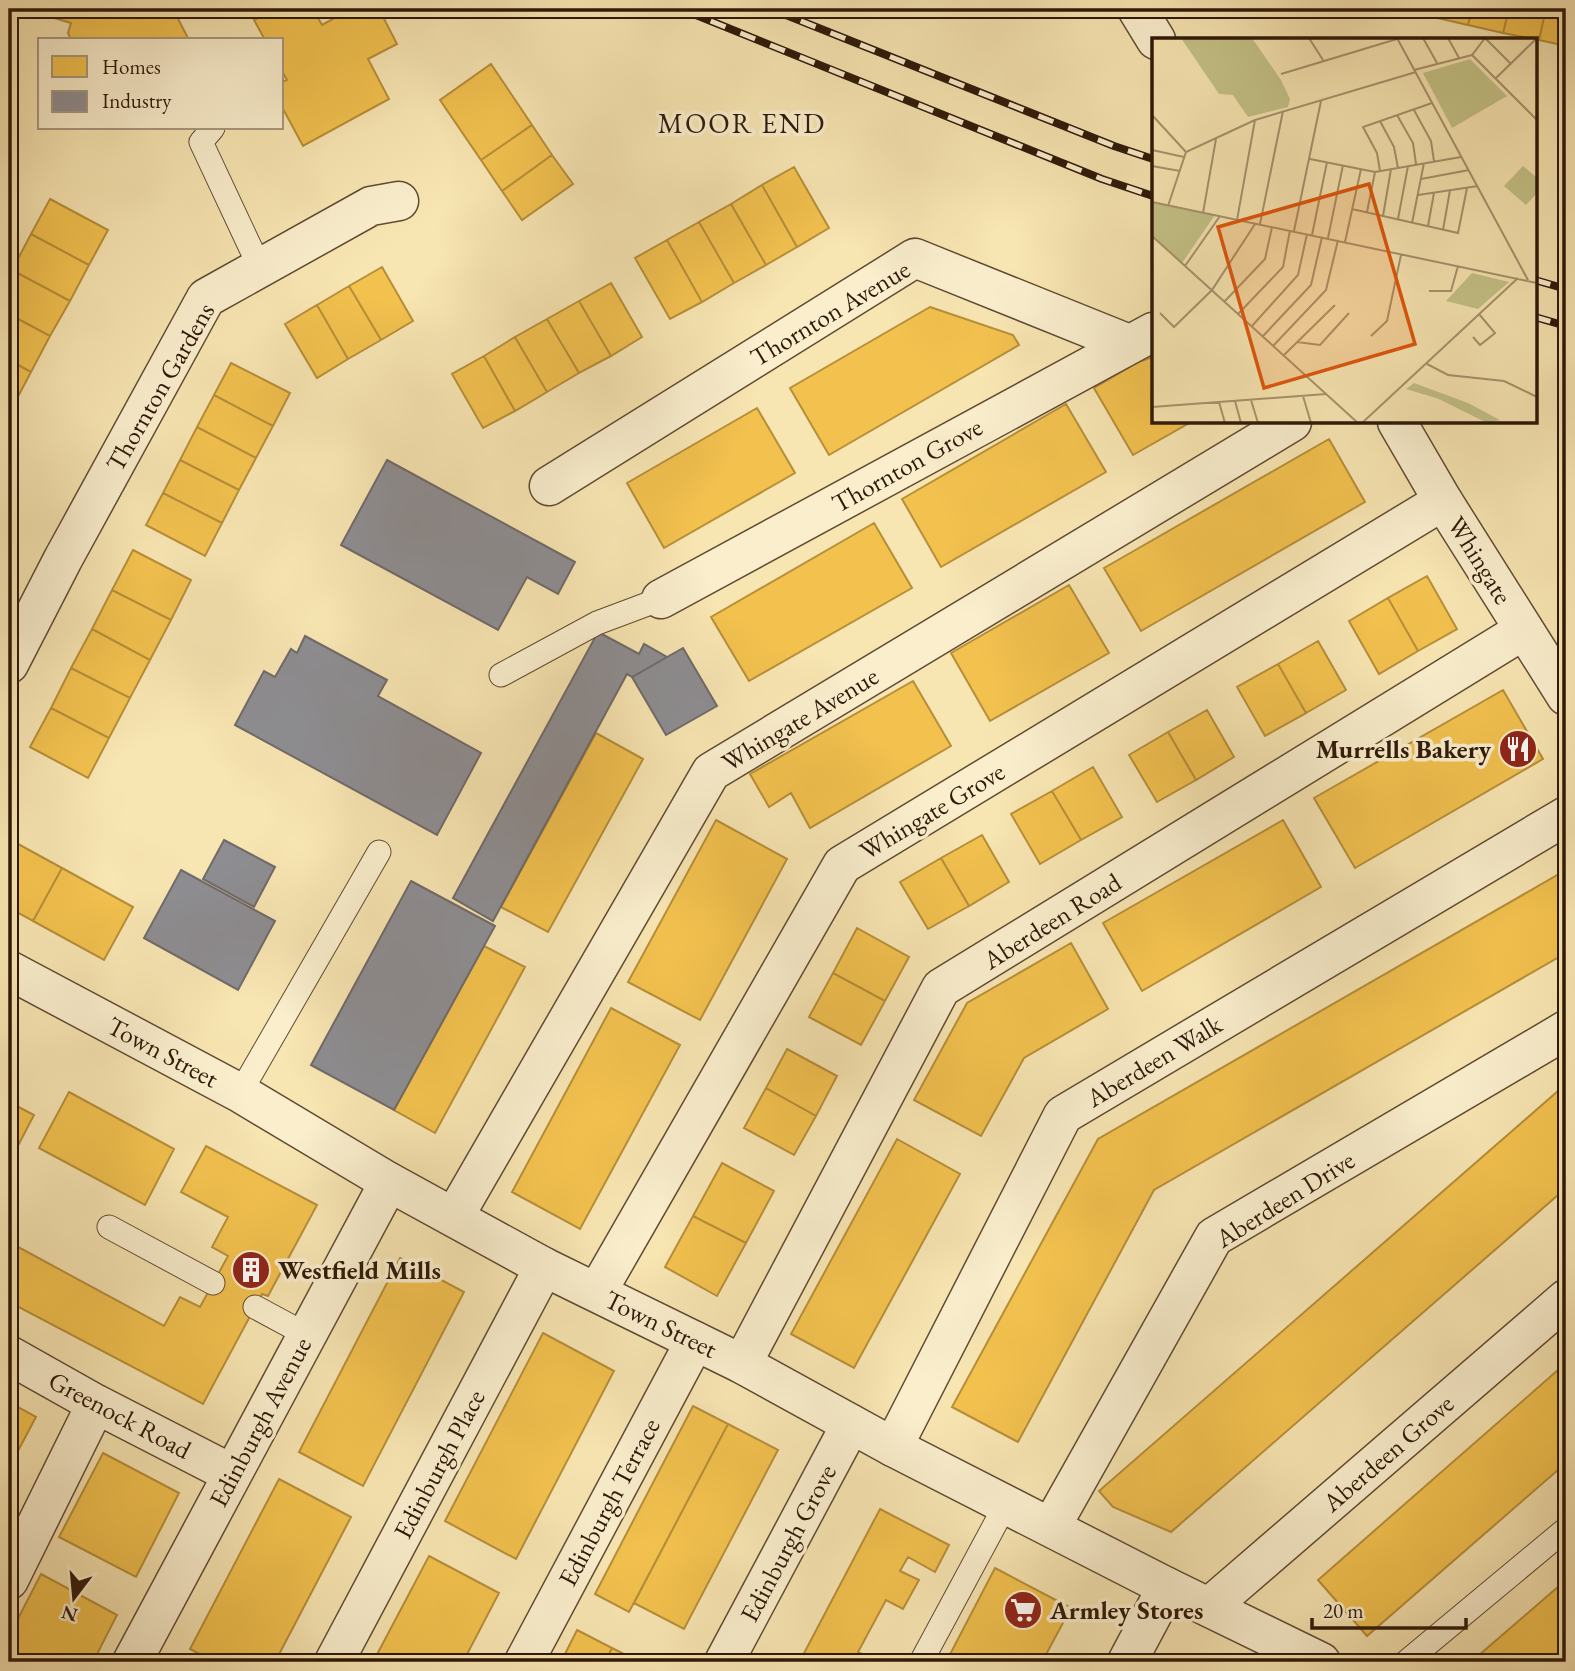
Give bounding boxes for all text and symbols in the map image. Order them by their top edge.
legend [38,38,284,130]
inset map [1152,38,1536,424]
text: Homes [102,53,161,80]
text: Industry [102,87,172,114]
district label: MOOR END [658,105,826,141]
street label: Thornton Avenue [744,252,916,374]
street label: Thornton Gardens [98,296,222,478]
street label: Thornton Grove [826,410,988,520]
street label: Whingate [1440,510,1520,610]
street label: Whingate Avenue [715,659,885,779]
restaurant icon: Murrells Bakery [1497,728,1539,770]
place label: Murrells Bakery [1316,732,1491,766]
street label: Whingate Grove [853,754,1011,868]
street label: Aberdeen Road [976,865,1128,977]
street label: Aberdeen Walk [1079,1007,1229,1115]
street label: Town Street [102,1009,224,1095]
street label: Aberdeen Drive [1208,1143,1361,1256]
building icon: Westfield Mills [230,1249,272,1291]
place label: Westfield Mills [278,1253,441,1287]
street label: Town Street [599,1282,723,1366]
street label: Edinburgh Avenue [201,1331,319,1513]
street label: Greenock Road [43,1363,198,1467]
street label: Edinburgh Place [385,1384,493,1544]
street label: Aberdeen Grove [1314,1387,1461,1520]
street label: Edinburgh Terrace [550,1412,668,1592]
street label: Edinburgh Grove [732,1458,844,1628]
north arrow [38,1562,108,1632]
scale bar [1312,1587,1466,1631]
supermarket icon: Armley Stores [1002,1589,1044,1631]
place label: Armley Stores [1049,1593,1203,1627]
text: 20 m [1323,1597,1364,1624]
text: N [58,1600,80,1628]

